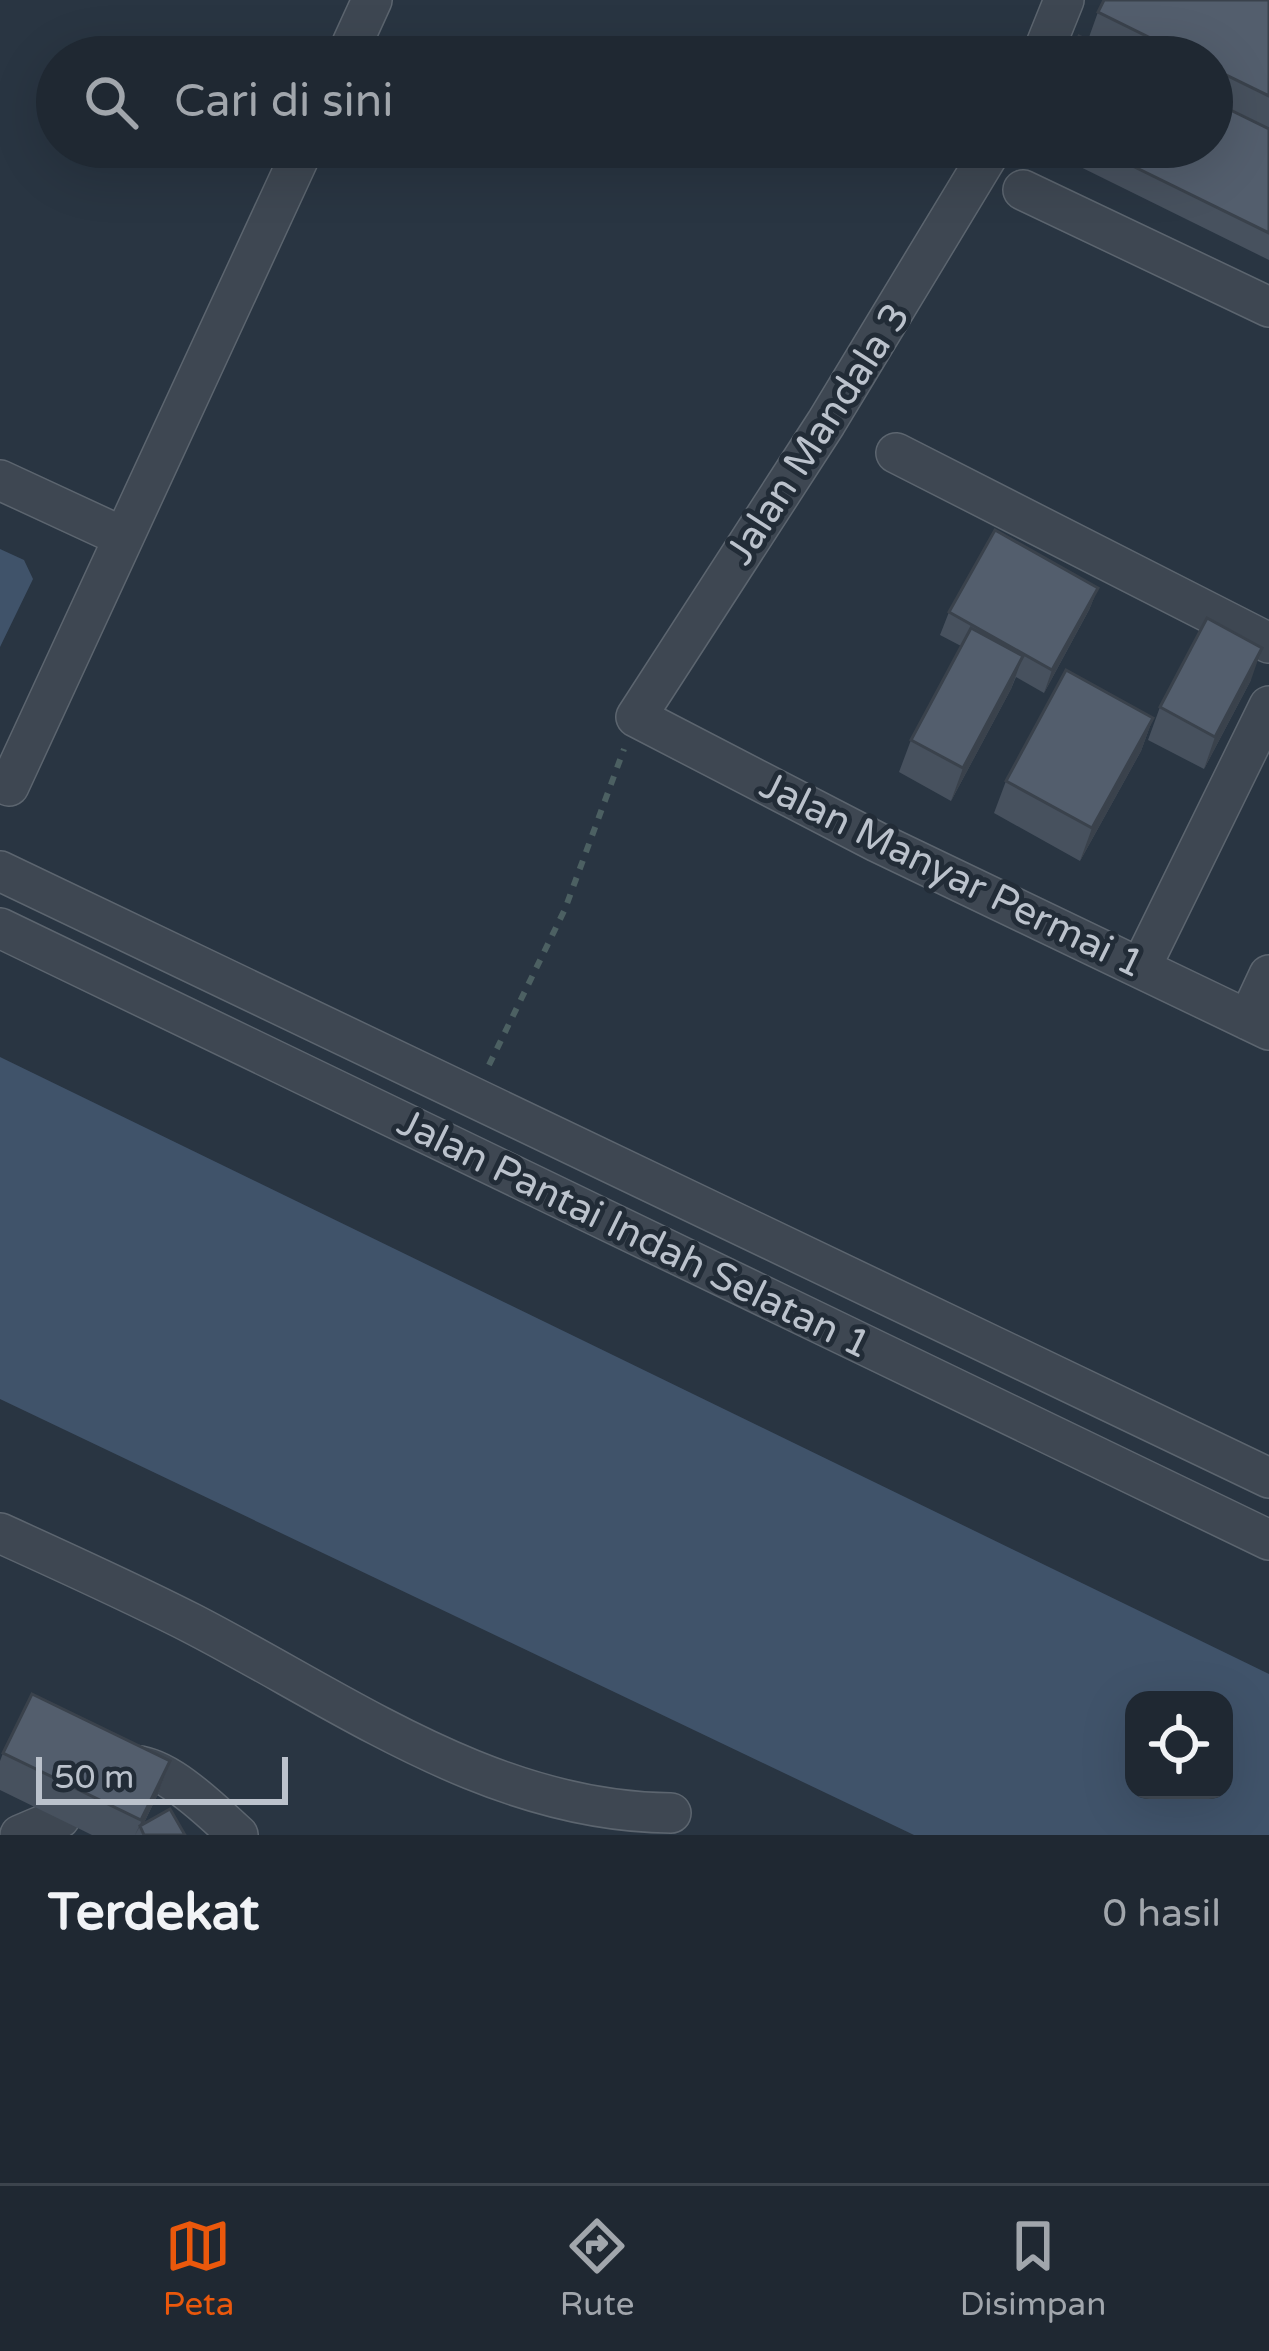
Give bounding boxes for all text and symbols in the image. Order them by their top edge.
search box [36,36,1233,168]
icon: search [78,69,144,135]
text: Cari di sini [174,75,393,129]
street label: Jalan Mandala 3 [716,295,920,573]
street label: Jalan Manyar Permai 1 [752,762,1152,988]
street label: Jalan Pantai Indah Selatan 1 [390,1099,878,1369]
map controls [1125,1691,1233,1799]
button: locate [1125,1691,1233,1799]
scale bar [36,1751,288,1804]
text: 50 m [54,1758,134,1797]
text: Terdekat [48,1882,259,1944]
text: 0 hasil [1103,1890,1221,1937]
tab: Peta [163,2213,234,2324]
tab: Rute [560,2213,634,2324]
tab: Disimpan [960,2213,1106,2324]

